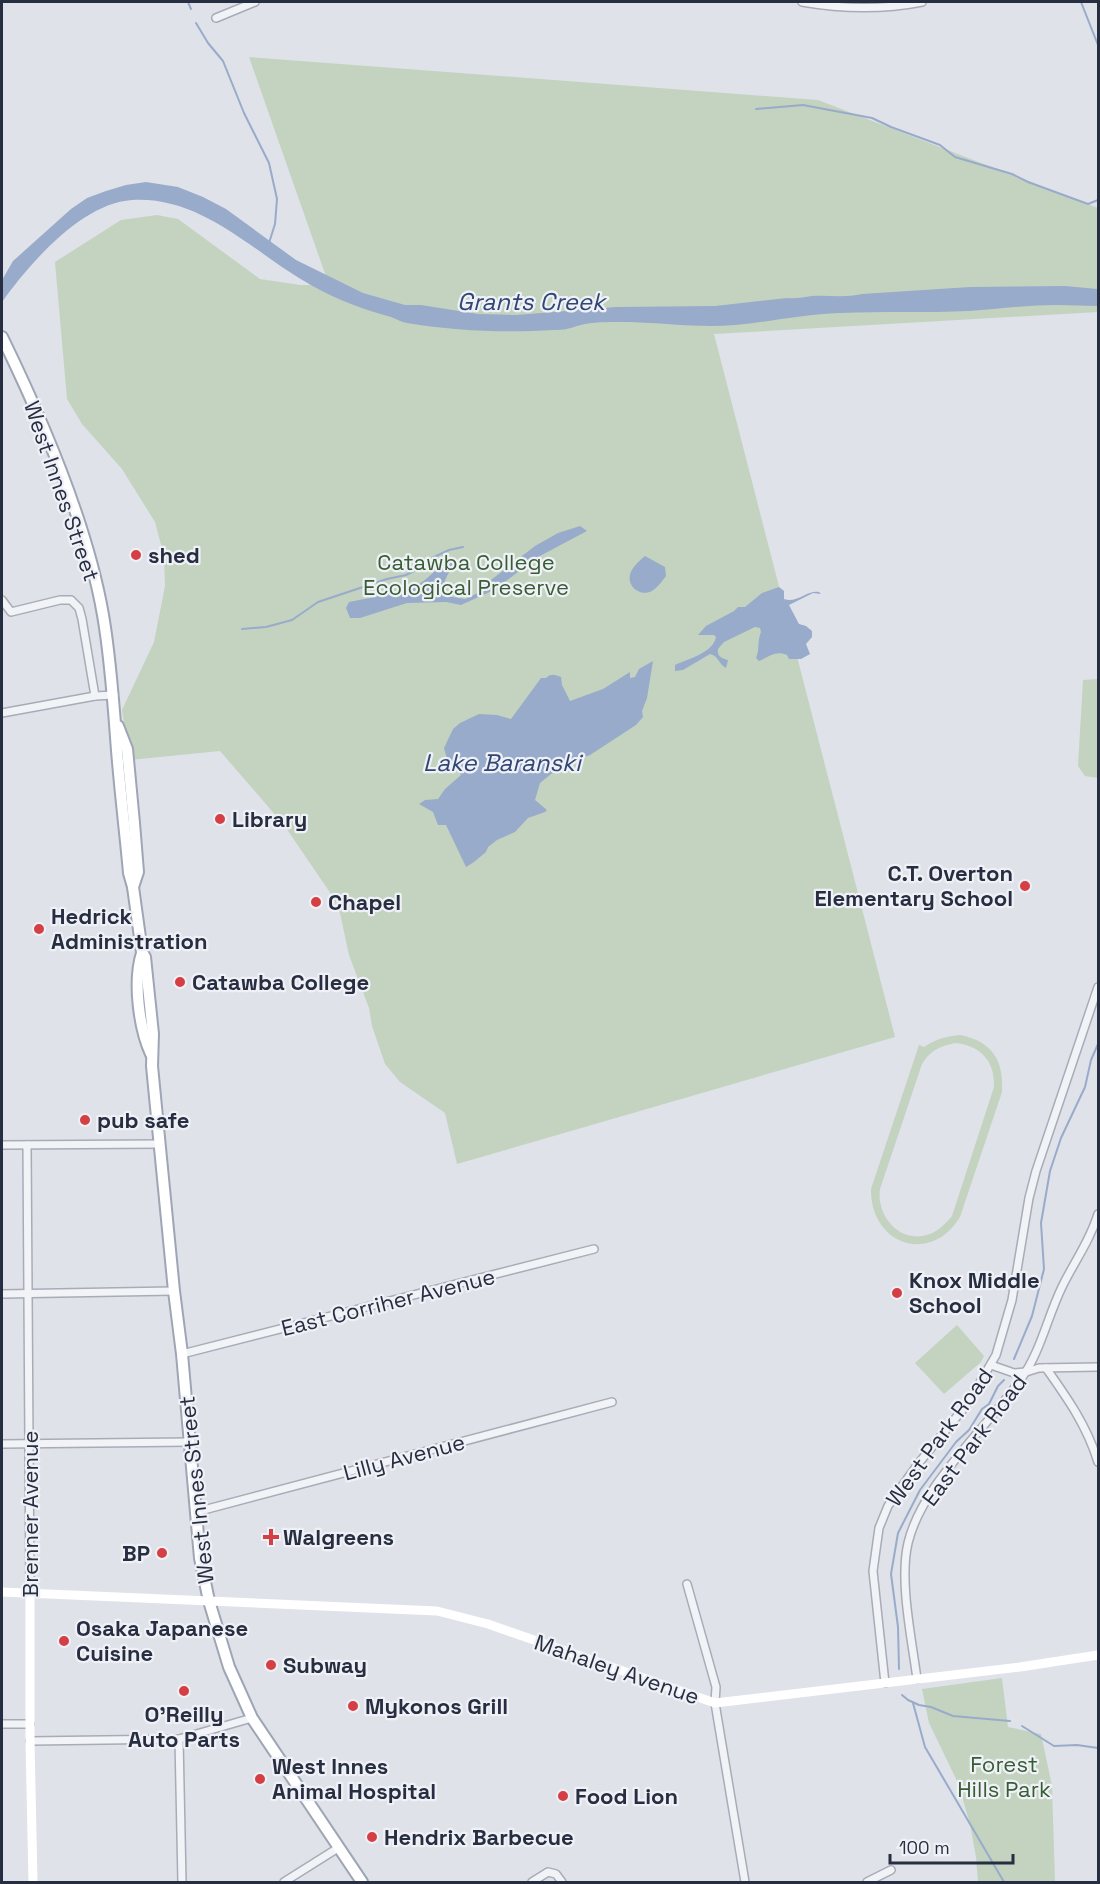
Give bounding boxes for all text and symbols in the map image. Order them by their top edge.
water label: Grants Creek [457,286,608,317]
street label: West Innes Street [18,397,106,585]
place label: shed [148,541,200,569]
marker: shed [129,548,143,562]
park label: Catawba College Ecological Preserve [363,548,569,601]
water label: Lake Baranski [423,747,584,778]
place label: Library [232,805,307,833]
marker: Library [213,812,227,826]
place label: C.T. Overton Elementary School [814,859,1013,912]
marker: C.T. Overton Elementary School [1018,879,1032,893]
place label: Chapel [328,888,401,916]
marker: Chapel [309,895,323,909]
place label: Hedrick Administration [51,902,208,955]
marker: Hedrick Administration [32,922,46,936]
place label: Catawba College [192,968,369,996]
marker: Catawba College [173,975,187,989]
place label: pub safe [97,1106,190,1134]
marker: pub safe [78,1113,92,1127]
street label: East Corriher Avenue [278,1262,498,1342]
place label: Knox Middle School [909,1266,1040,1319]
marker: Knox Middle School [890,1286,904,1300]
street label: West Park Road [879,1362,999,1512]
street label: East Park Road [915,1369,1033,1511]
street label: West Innes Street [172,1395,220,1585]
street label: Lilly Avenue [340,1427,468,1487]
street label: Brenner Avenue [16,1431,44,1597]
place label: Walgreens [283,1523,394,1551]
marker: Walgreens [264,1530,278,1544]
place label: BP [122,1539,150,1567]
marker: BP [155,1546,169,1560]
place label: Osaka Japanese Cuisine [76,1614,248,1667]
street label: Mahaley Avenue [531,1628,703,1710]
marker: Osaka Japanese Cuisine [57,1634,71,1648]
place label: Subway [283,1651,367,1679]
marker: Subway [264,1658,278,1672]
marker: O'Reilly Auto Parts [177,1684,191,1698]
place label: Mykonos Grill [365,1692,508,1720]
marker: Mykonos Grill [346,1699,360,1713]
place label: O'Reilly Auto Parts [128,1700,240,1753]
park label: Forest Hills Park [957,1750,1051,1803]
place label: West Innes Animal Hospital [272,1752,436,1805]
marker: West Innes Animal Hospital [253,1772,267,1786]
place label: Food Lion [575,1782,678,1810]
marker: Food Lion [556,1789,570,1803]
place label: Hendrix Barbecue [384,1823,574,1851]
scale bar [890,1827,1013,1865]
marker: Hendrix Barbecue [365,1830,379,1844]
text: 100 m [899,1836,950,1859]

